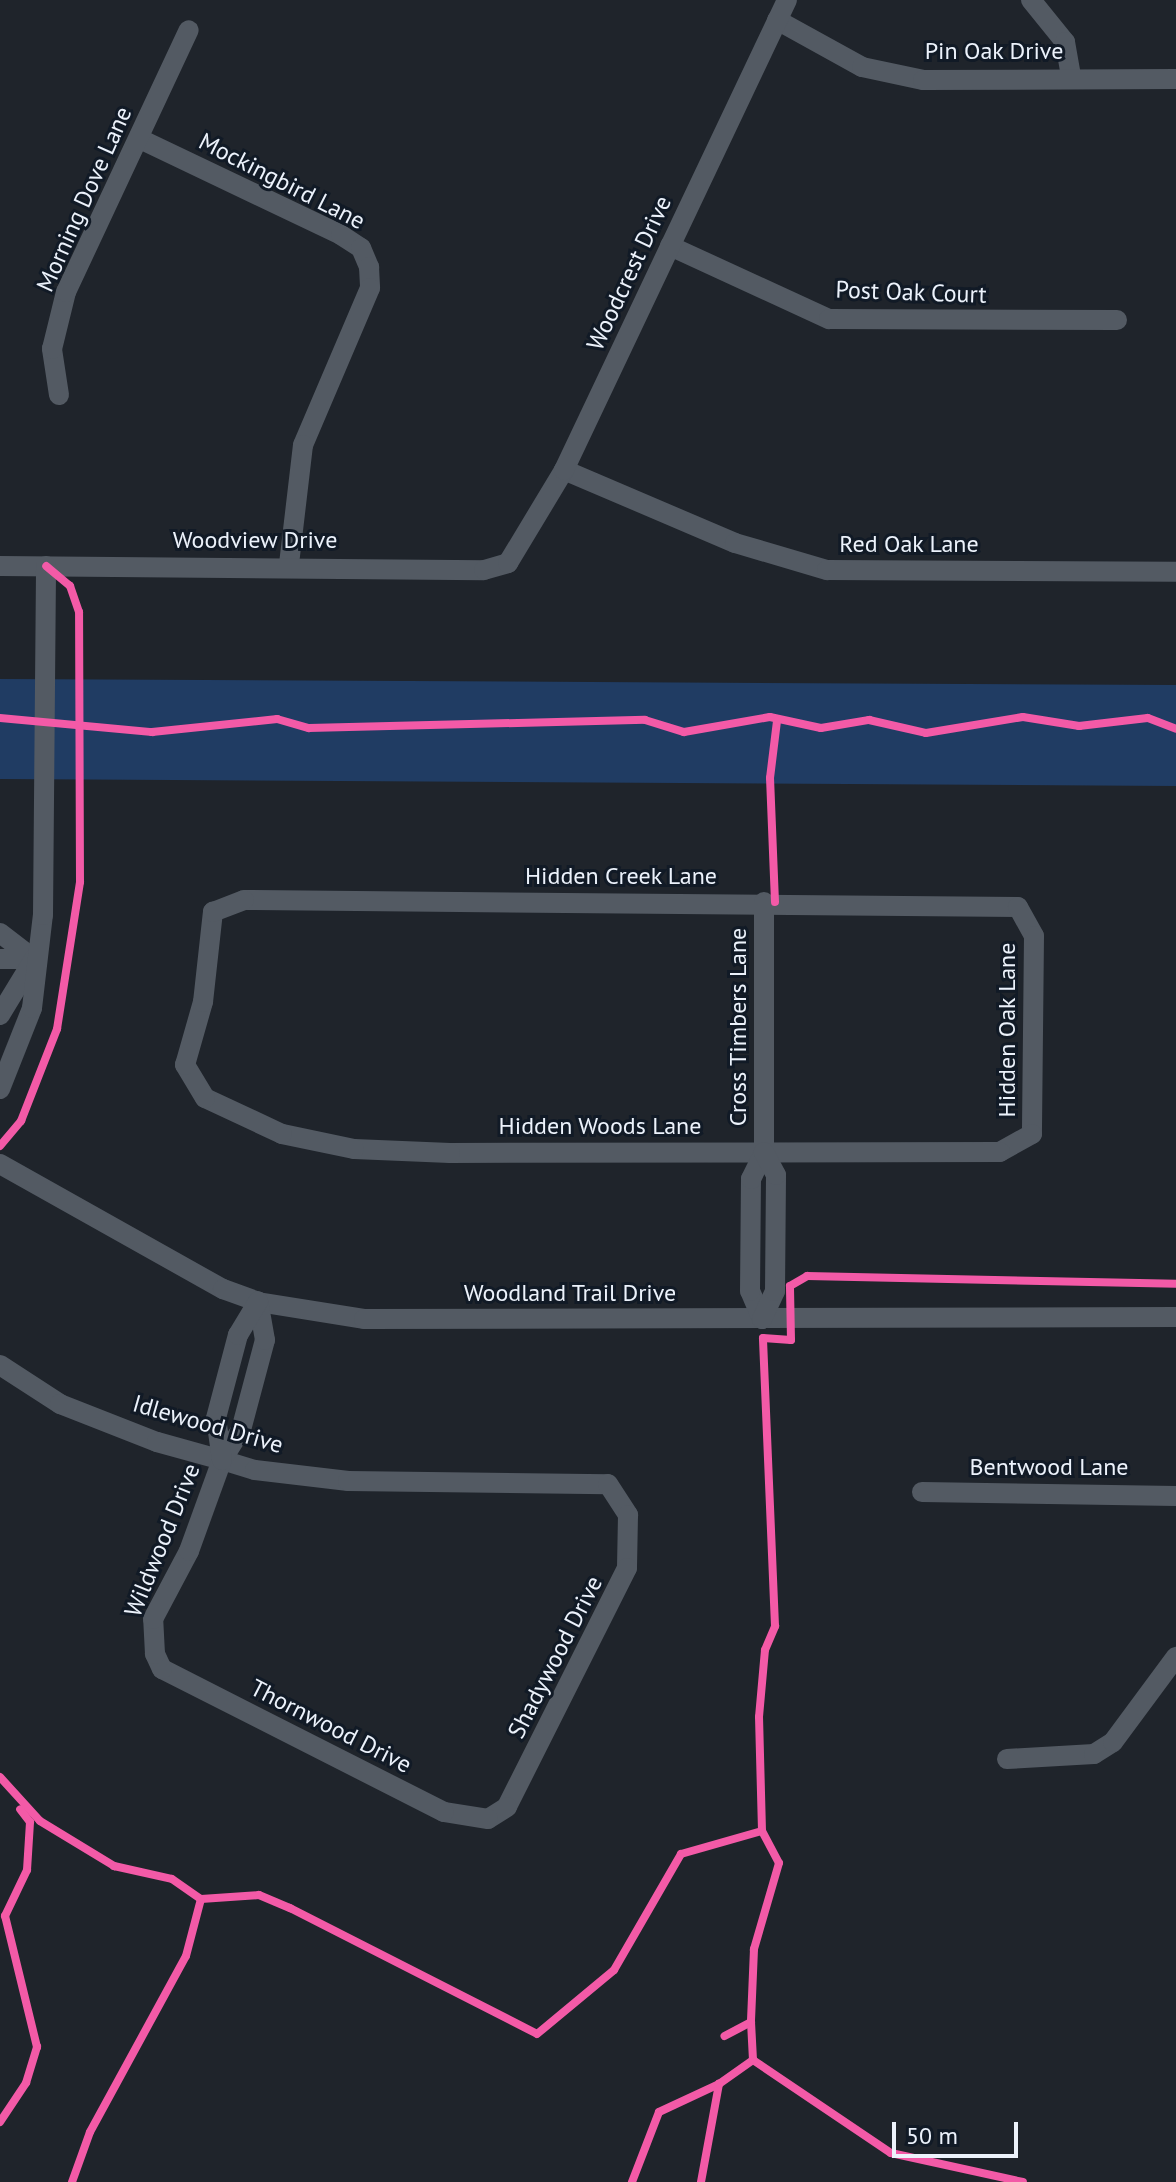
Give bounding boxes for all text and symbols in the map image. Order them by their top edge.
street label: Pin Oak Drive [924,37,1064,65]
street label: Morning Dove Lane [30,102,138,296]
street label: Mockingbird Lane [194,127,370,235]
street label: Woodcrest Drive [581,191,677,355]
street label: Post Oak Court [835,275,987,309]
street label: Woodview Drive [172,526,338,554]
street label: Red Oak Lane [839,530,979,558]
street label: Hidden Creek Lane [525,862,717,890]
street label: Cross Timbers Lane [724,927,752,1127]
street label: Hidden Oak Lane [993,942,1021,1118]
street label: Hidden Woods Lane [498,1112,702,1140]
street label: Woodland Trail Drive [463,1279,677,1307]
street label: Idlewood Drive [130,1389,286,1459]
street label: Bentwood Lane [969,1453,1129,1481]
street label: Wildwood Drive [118,1459,206,1621]
street label: Shadywood Drive [502,1571,608,1743]
street label: Thornwood Drive [246,1673,416,1779]
scale bar [896,2106,1022,2156]
text: 50 m [906,2120,958,2151]

